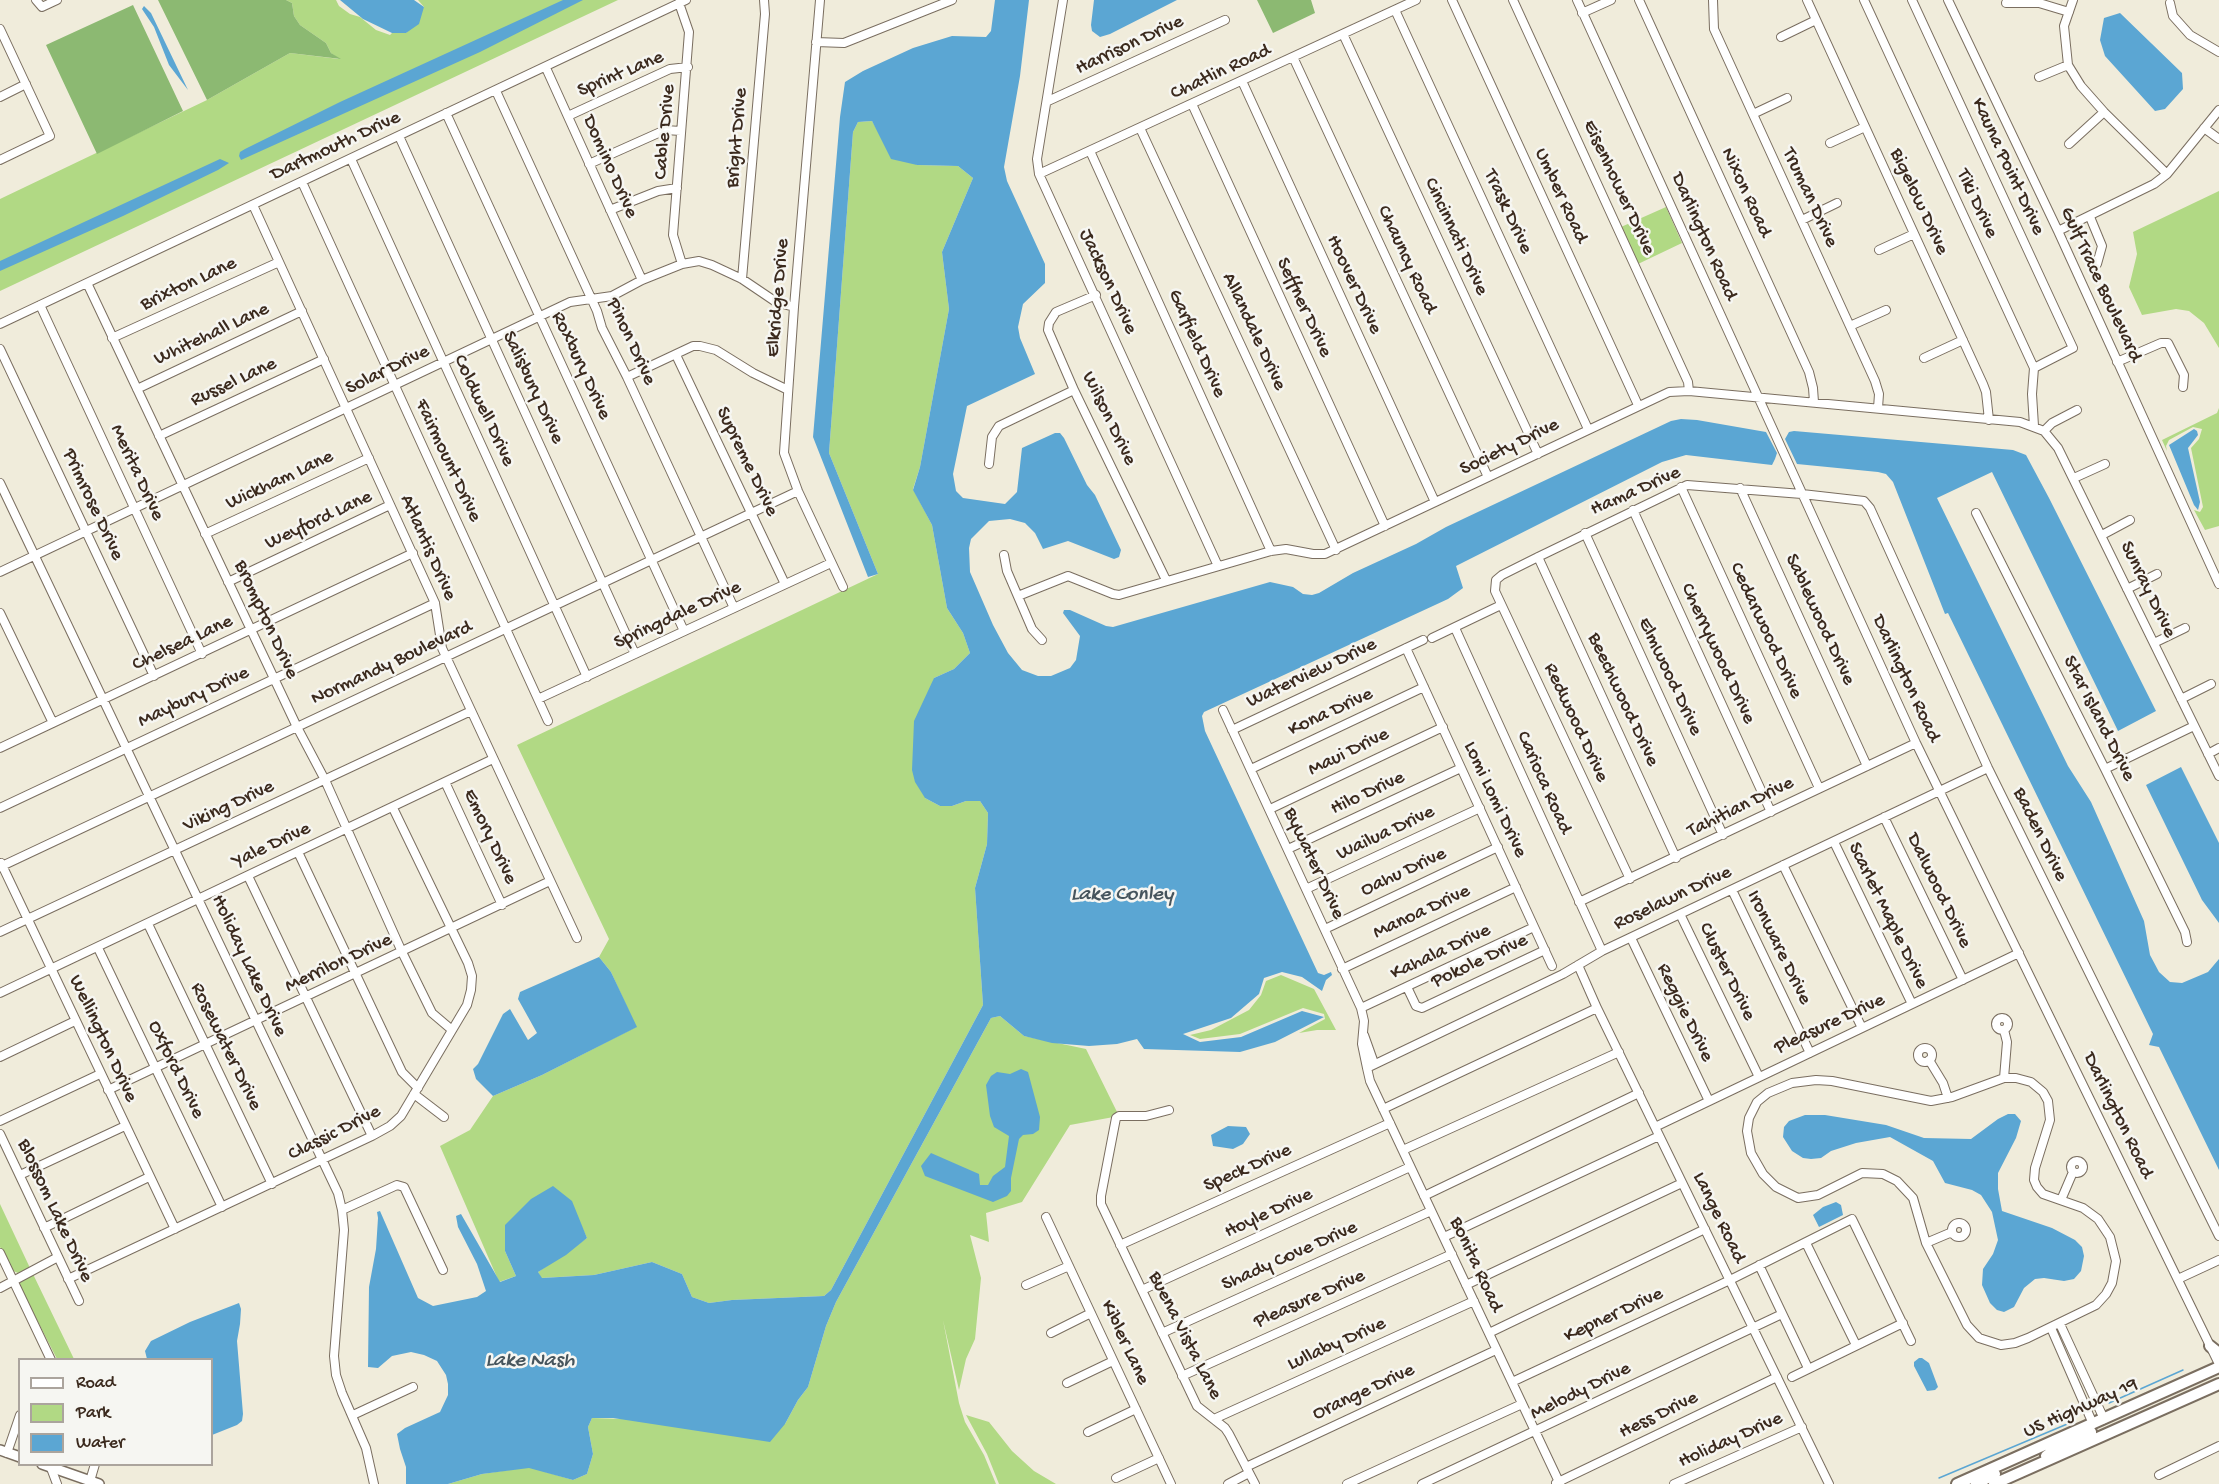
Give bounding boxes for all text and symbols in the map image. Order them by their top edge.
street label: Harrison Drive [1072,10,1188,82]
street label: Chatlin Road [1167,39,1275,107]
street label: Sprint Lane [574,46,668,104]
street label: Cable Drive [650,83,682,181]
street label: Bright Drive [722,87,754,189]
street label: Kauna Point Drive [1965,95,2049,239]
street label: Dartmouth Drive [267,106,405,188]
street label: Domino Drive [576,112,642,222]
street label: Eisenhower Drive [1576,117,1660,259]
street label: Nixon Road [1714,144,1776,242]
street label: Truman Drive [1775,144,1843,252]
street label: Umber Road [1528,145,1592,247]
street label: Bigelow Drive [1883,145,1953,259]
street label: Trask Drive [1477,166,1537,258]
street label: Tiki Drive [1950,166,2002,242]
street label: Darlington Road [1664,169,1742,305]
street label: Cincinnati Drive [1417,174,1493,300]
street label: Chauncy Road [1370,202,1442,318]
street label: Gulf Trace Boulevard [2054,204,2146,366]
street label: Jackson Drive [1072,226,1142,338]
street label: Hoover Drive [1320,232,1386,338]
street label: Elkridge Drive [762,238,796,358]
street label: Brixton Lane [137,252,241,318]
street label: Seffner Drive [1269,254,1337,362]
street label: Allandale Drive [1215,269,1291,395]
street label: Garfield Drive [1161,286,1231,402]
street label: Pinon Drive [599,295,661,389]
street label: Whitehall Lane [151,298,273,372]
street label: Roxbury Drive [544,308,616,424]
street label: Salisbury Drive [495,328,569,448]
street label: Solar Drive [342,340,434,402]
street label: Coldwell Drive [447,351,519,471]
street label: Russel Lane [187,353,281,413]
street label: Wilson Drive [1075,368,1141,470]
street label: Fairmount Drive [408,396,486,526]
street label: Supreme Drive [709,403,783,521]
street label: Society Drive [1456,414,1564,482]
street label: Merita Drive [103,421,169,525]
street label: Primrose Drive [56,445,128,565]
street label: Wickham Lane [222,446,338,516]
street label: Hama Drive [1587,461,1685,523]
street label: Weyford Lane [262,486,376,556]
street label: Atlantis Drive [393,491,461,605]
street label: Sunray Drive [2113,538,2181,642]
street label: Sablewood Drive [1778,551,1860,689]
street label: Brompton Drive [227,557,303,683]
street label: Cedarwood Drive [1723,559,1807,703]
street label: Springdale Drive [611,576,745,656]
street label: Cherrywood Drive [1674,580,1760,728]
street label: Chelsea Lane [129,610,237,678]
street label: Darlington Road [1865,612,1945,746]
street label: Elmwood Drive [1631,614,1707,740]
street label: Normandy Boulevard [308,616,476,712]
street label: Beechwood Drive [1581,629,1663,771]
street label: Waterview Drive [1243,633,1381,715]
street label: Star Island Drive [2056,652,2140,786]
street label: Redwood Drive [1537,660,1613,786]
street label: Maybury Drive [135,662,253,734]
street label: Kona Drive [1285,683,1377,743]
street label: Maui Drive [1305,723,1393,783]
street label: Carioca Road [1510,728,1576,838]
street label: Lomi Lomi Drive [1457,738,1531,862]
street label: Hilo Drive [1327,766,1409,822]
street label: Tahitian Drive [1684,772,1798,844]
street label: Viking Drive [180,775,278,839]
street label: Baden Drive [2006,784,2072,886]
street label: Emory Drive [457,786,521,888]
street label: Wailua Drive [1333,801,1439,867]
street label: Bywater Drive [1277,804,1349,924]
street label: Yale Drive [229,817,315,875]
street label: Dalwood Drive [1900,830,1976,952]
street label: Scarlet Maple Drive [1841,839,1933,993]
street label: Oahu Drive [1357,843,1451,903]
street label: Roselawn Drive [1610,861,1736,937]
street label: Manoa Drive [1370,880,1474,946]
water label: Lake Conley [1071,883,1173,909]
street label: Ironware Drive [1740,887,1816,1009]
street label: Holiday Lake Drive [205,891,291,1041]
street label: Kahala Drive [1387,919,1495,987]
street label: Cluster Drive [1692,919,1760,1025]
street label: Merrilon Drive [282,929,396,999]
street label: Pokole Drive [1428,929,1532,995]
street label: Reggie Drive [1650,960,1718,1066]
street label: Wellington Drive [62,972,142,1106]
street label: Rosewater Drive [184,979,266,1115]
street label: Pleasure Drive [1771,989,1889,1061]
street label: Oxford Drive [141,1017,209,1123]
street label: Darlington Road [2076,1049,2158,1183]
street label: Classic Drive [285,1100,385,1168]
street label: Blossom Lake Drive [10,1136,98,1286]
street label: Speck Drive [1200,1139,1296,1199]
street label: Lange Road [1686,1169,1750,1267]
street label: Hoyle Drive [1221,1183,1317,1245]
street label: Bonita Road [1443,1214,1507,1316]
street label: Shady Cove Drive [1218,1216,1362,1298]
street label: Pleasure Drive [1251,1265,1369,1335]
street label: Buena Vista Lane [1141,1268,1227,1404]
street label: Kepner Drive [1561,1283,1667,1349]
street label: Kibler Lane [1094,1297,1154,1389]
street label: Lullaby Drive [1284,1313,1390,1377]
water label: Lake Nash [486,1349,574,1375]
street label: Melody Drive [1527,1357,1635,1427]
legend [18,1358,213,1466]
street label: Orange Drive [1309,1359,1419,1427]
text: Road [76,1373,115,1394]
street label: US Highway 19 [2020,1373,2142,1445]
street label: Hess Drive [1616,1387,1702,1445]
text: Park [76,1403,110,1424]
street label: Holiday Drive [1675,1407,1787,1475]
text: Water [76,1433,124,1454]

